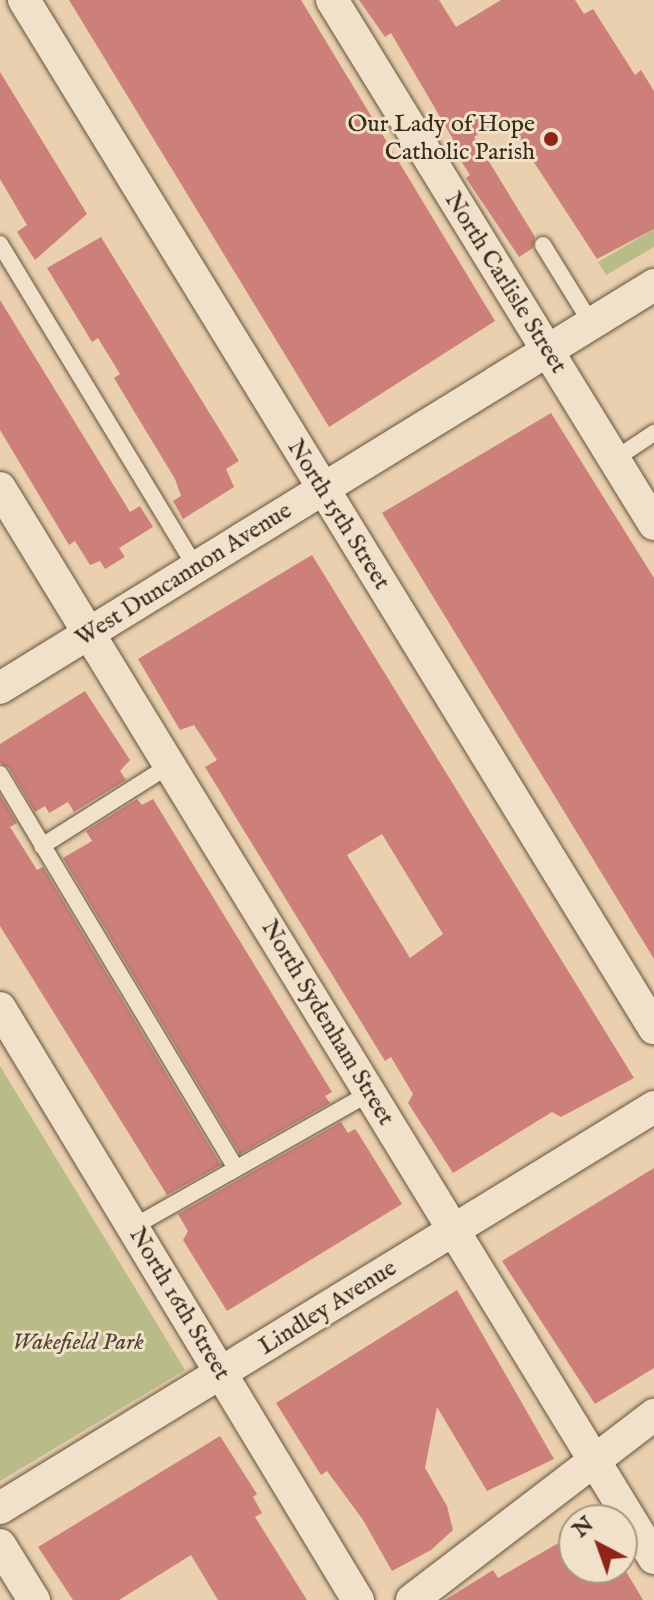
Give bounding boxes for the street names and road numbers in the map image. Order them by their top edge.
street label: North Carlisle Street [438,187,572,379]
street label: North 15th Street [280,435,396,595]
street label: West Duncannon Avenue [71,497,297,653]
street label: North Sydenham Street [254,915,400,1131]
street label: North 16th Street [122,1222,236,1386]
street label: Lindley Avenue [254,1254,402,1362]

